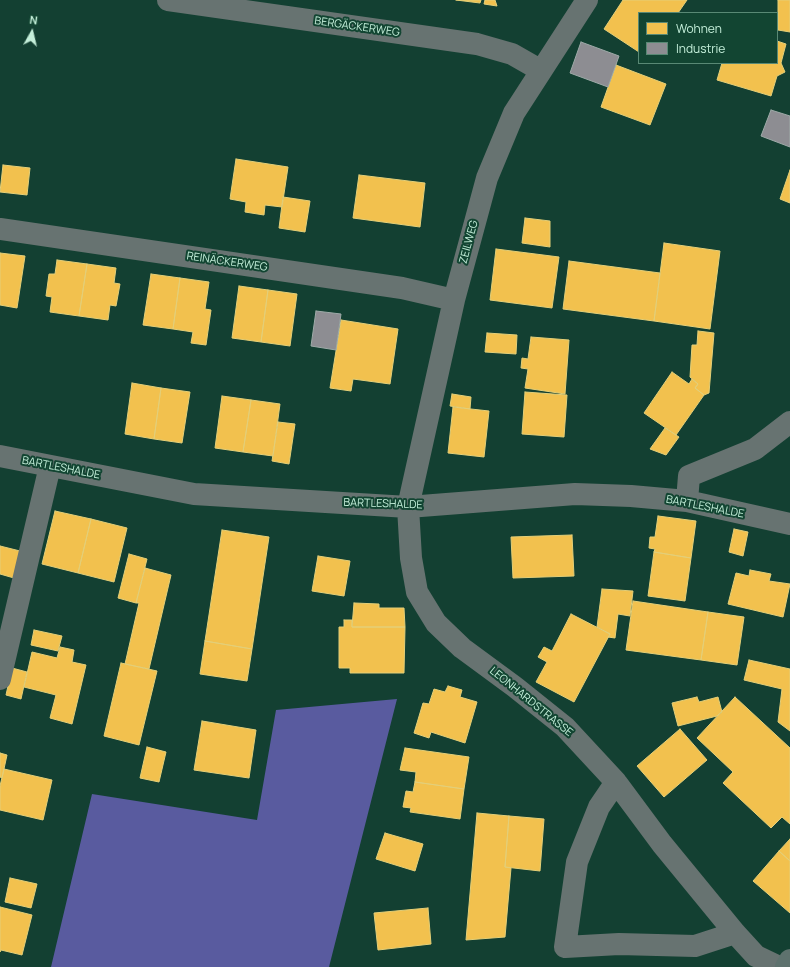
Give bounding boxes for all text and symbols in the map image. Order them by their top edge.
north arrow [12,12,52,52]
text: N [29,12,39,28]
legend [638,12,778,64]
street label: BERGÄCKERWEG [314,14,400,40]
text: Wohnen [676,20,722,37]
text: Industrie [676,40,725,57]
street label: ZEILWEG [457,219,481,265]
street label: REINÄCKERWEG [186,250,268,274]
street label: BARTLESHALDE [21,454,101,482]
street label: BARTLESHALDE [665,493,745,521]
street label: BARTLESHALDE [343,496,423,512]
street label: LEONHARDSTRASSE [487,664,575,740]

